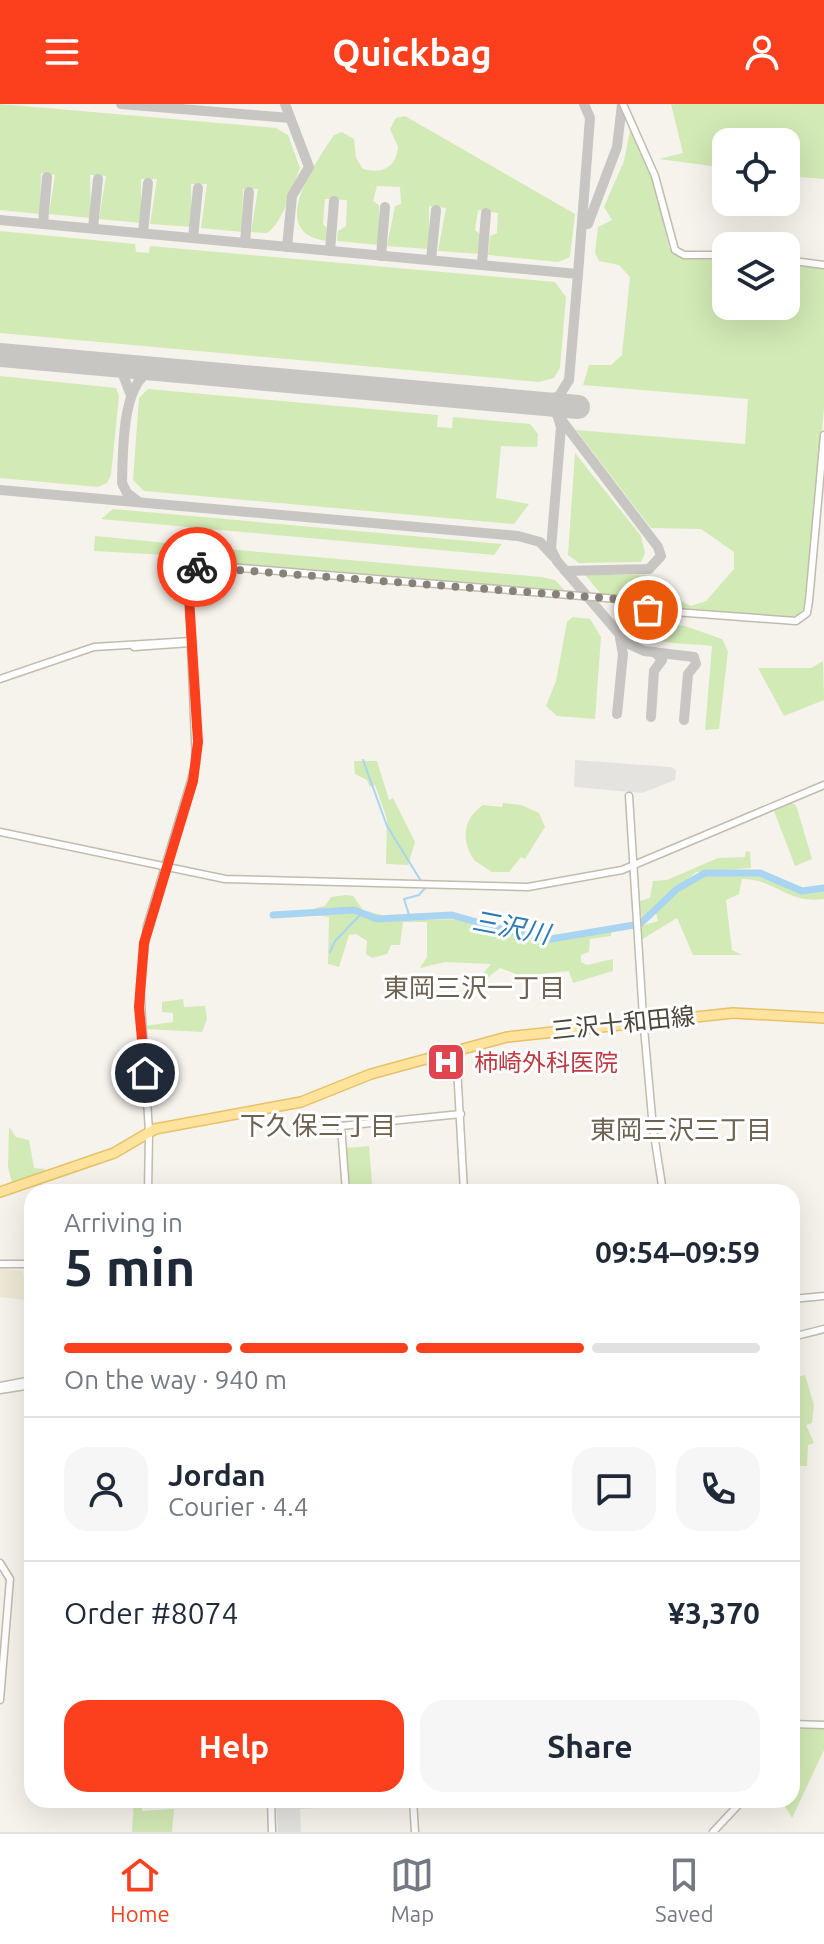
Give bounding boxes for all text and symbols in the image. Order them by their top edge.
icon: menu [40,30,84,74]
icon: person [740,30,784,74]
text: Quickbag [332,32,492,73]
map controls [712,128,800,320]
button: locate [712,128,800,216]
button: layers [712,232,800,320]
courier [157,527,237,607]
icon: bike [175,545,219,589]
pin [614,576,682,644]
icon: bag [626,588,670,632]
water label: 三沢川 [470,905,555,949]
district label: 東岡三沢一丁目 [383,973,565,1002]
street label: 三沢十和田線 [550,1002,696,1044]
pin [111,1039,179,1107]
hospital icon: 柿崎外科医院 [425,1041,467,1083]
place label: 柿崎外科医院 [474,1049,618,1076]
icon: home [123,1051,167,1095]
district label: 下久保三丁目 [240,1111,396,1140]
district label: 東岡三沢三丁目 [590,1115,772,1144]
text: Arriving in [64,1208,183,1237]
text: 09:54–09:59 [595,1235,760,1269]
text: 5 min [64,1238,195,1296]
text: On the way · 940 m [64,1365,287,1394]
button: person [64,1447,148,1531]
button: chat [572,1447,656,1531]
button: phone [676,1447,760,1531]
text: Jordan [168,1458,266,1492]
text: Courier · 4.4 [168,1492,308,1521]
text: Order #8074 [64,1596,238,1630]
text: ¥3,370 [668,1596,760,1630]
button: Help [64,1700,404,1792]
button: Share [420,1700,760,1792]
tab: Home [110,1853,170,1926]
tab: Map [390,1853,434,1926]
tab: Saved [655,1853,714,1926]

